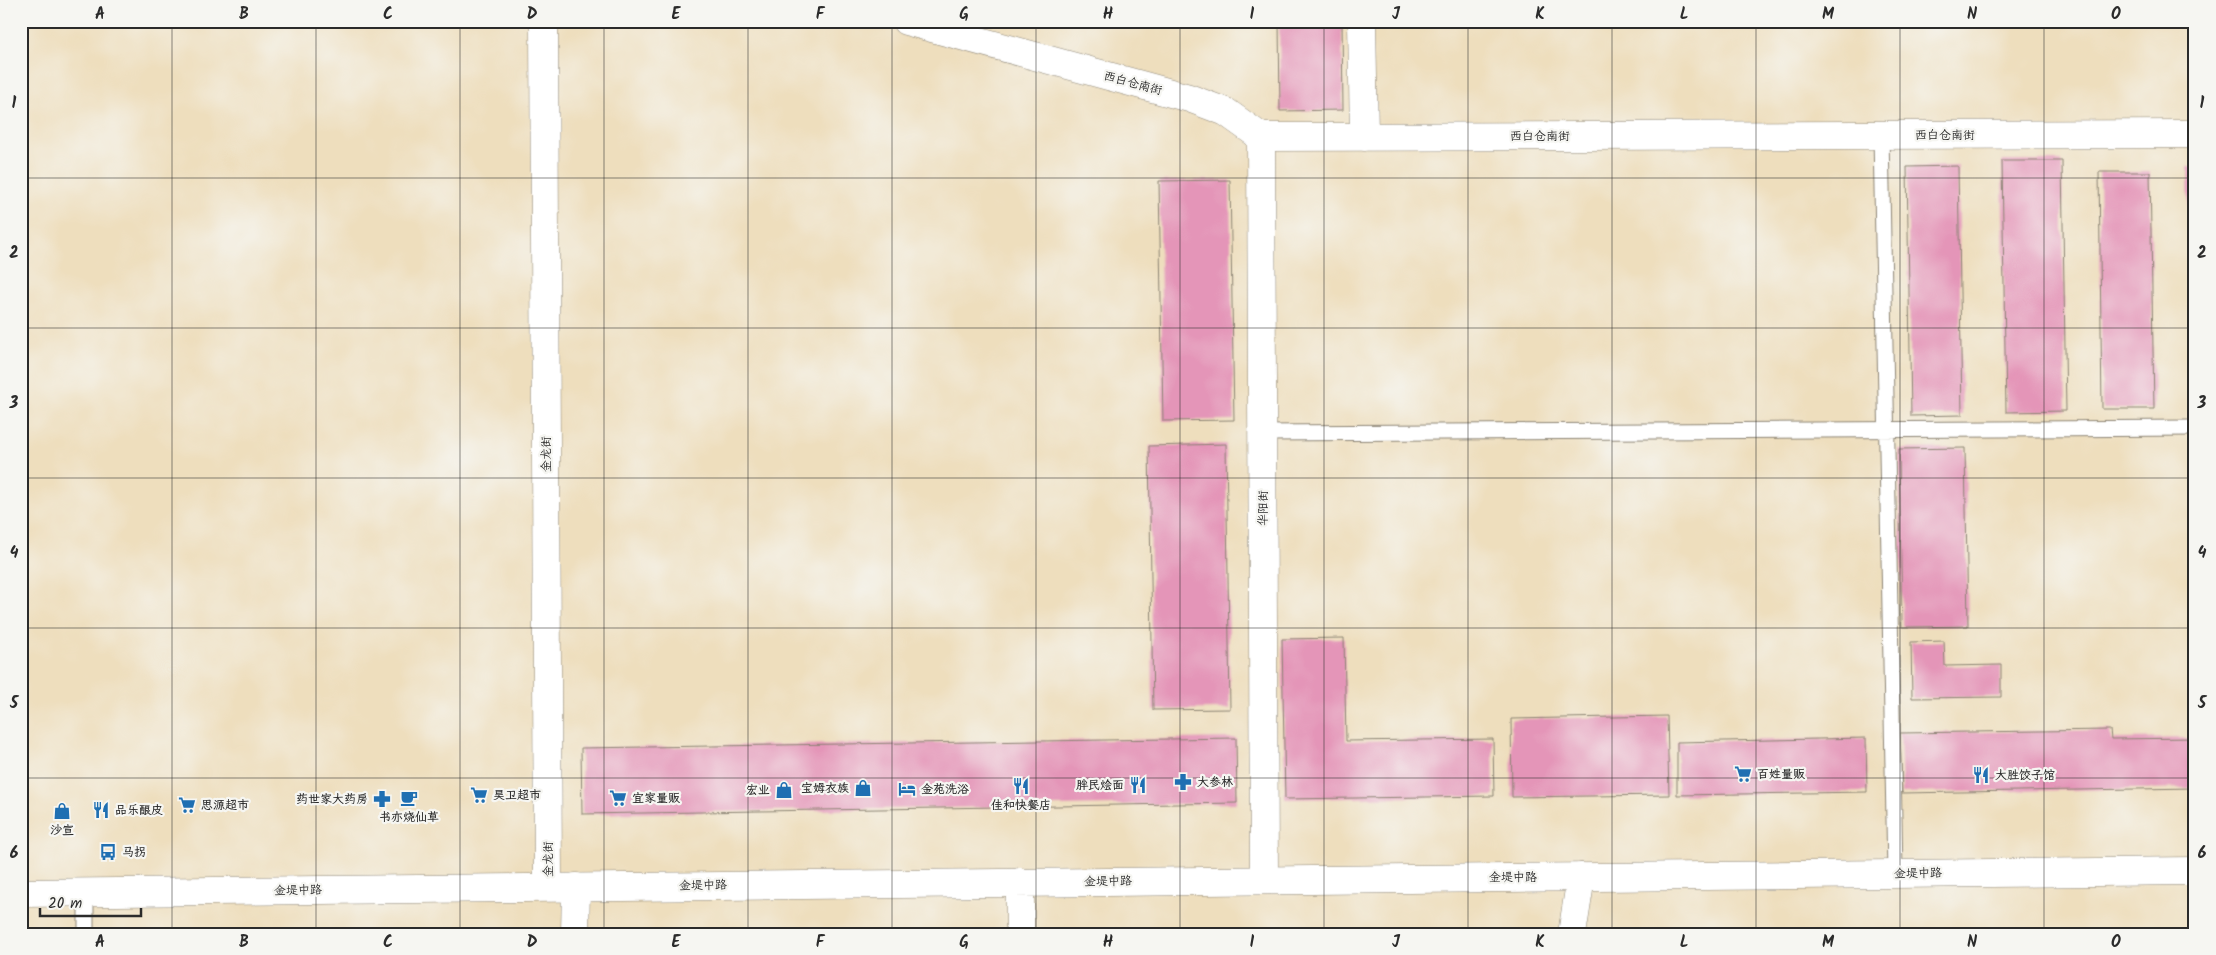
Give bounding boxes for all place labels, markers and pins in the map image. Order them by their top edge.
supermarket icon: 百姓量贩 [1733,764,1753,784]
place label: 百姓量贩 [1757,765,1805,784]
restaurant icon: 大胜饺子馆 [1971,765,1991,785]
place label: 大胜饺子馆 [1995,766,2055,785]
pharmacy icon: 大参林 [1173,772,1193,792]
place label: 大参林 [1197,773,1233,792]
restaurant icon: 胖民烩面 [1128,775,1148,795]
restaurant icon: 佳和快餐店 [1011,776,1031,796]
place label: 胖民烩面 [1076,776,1124,795]
shop icon: 宝姆衣族 [853,778,873,798]
place label: 宝姆衣族 [801,779,849,798]
hotel icon: 金苑洗浴 [897,779,917,799]
shop icon: 宏业 [774,780,794,800]
place label: 金苑洗浴 [921,780,969,799]
place label: 宏业 [746,781,770,800]
supermarket icon: 昊卫超市 [469,785,489,805]
place label: 昊卫超市 [493,786,541,805]
cafe icon: 书亦烧仙草 [399,788,419,808]
supermarket icon: 宜家量贩 [608,788,628,808]
pharmacy icon: 药世家大药房 [372,789,392,809]
place label: 宜家量贩 [632,789,680,808]
place label: 药世家大药房 [296,790,368,809]
supermarket icon: 思源超市 [177,795,197,815]
place label: 思源超市 [201,796,249,815]
place label: 佳和快餐店 [991,796,1051,815]
restaurant icon: 品乐酿皮 [91,800,111,820]
shop icon: 沙宣 [52,801,72,821]
place label: 品乐酿皮 [115,801,163,820]
place label: 书亦烧仙草 [379,808,439,827]
place label: 沙宣 [50,821,74,840]
bus stop icon: 马拐 [98,842,118,862]
place label: 马拐 [122,843,146,862]

